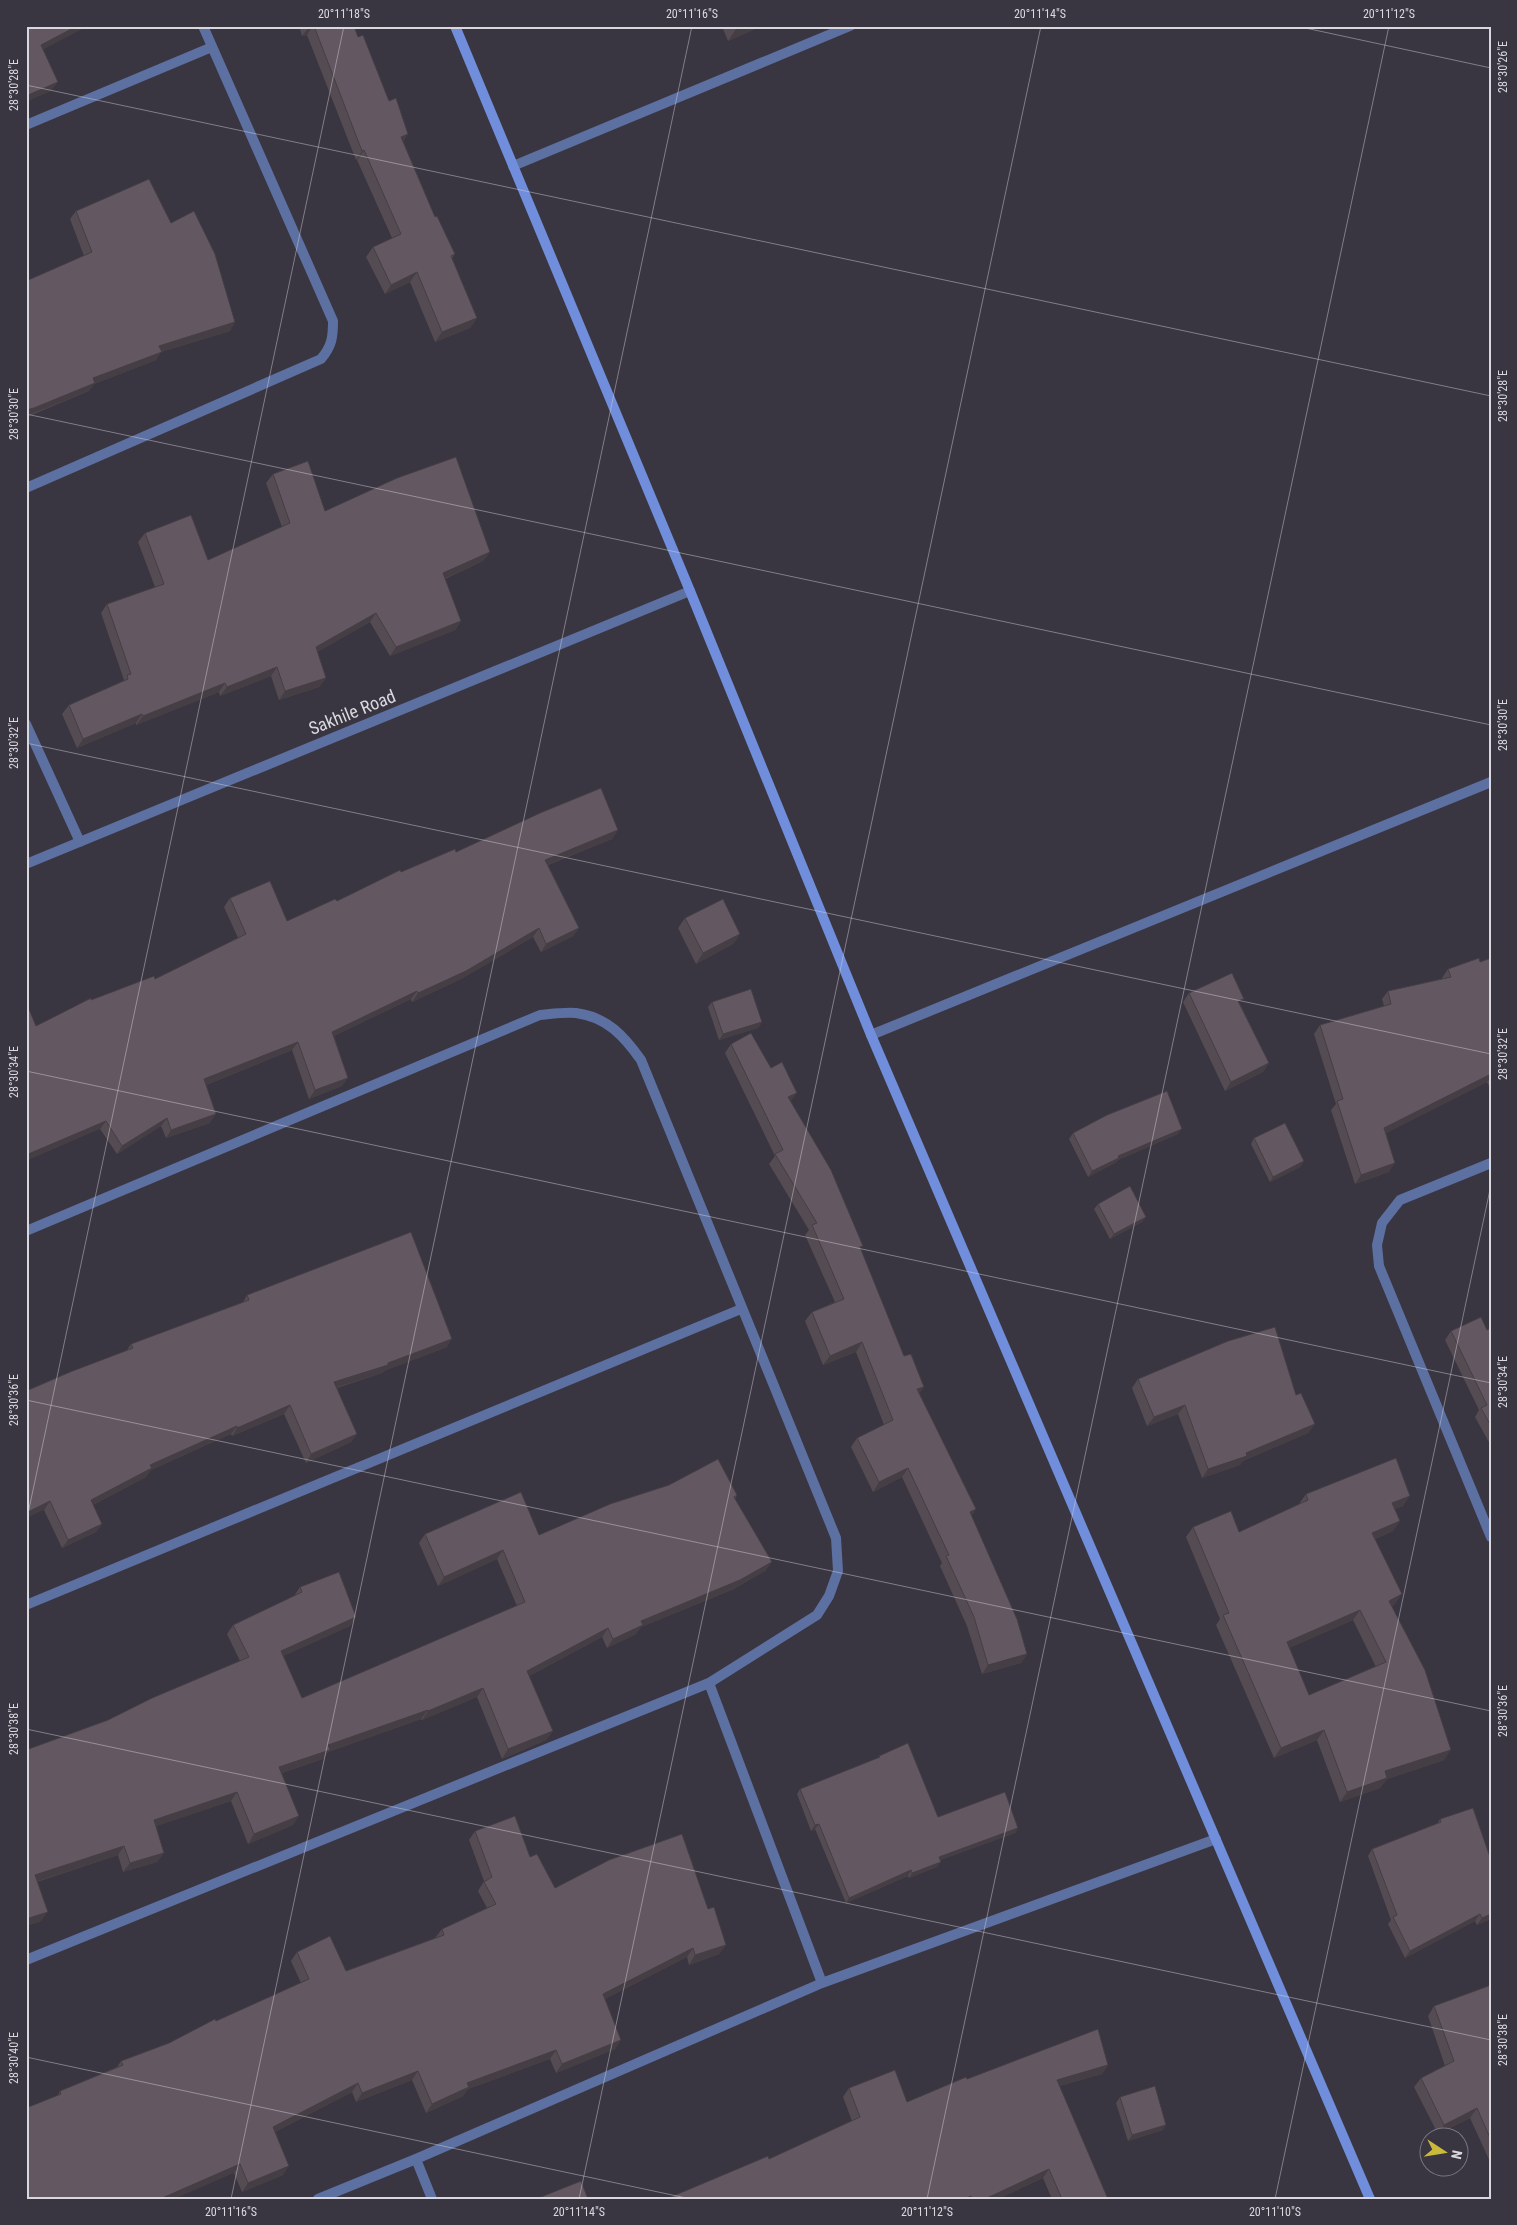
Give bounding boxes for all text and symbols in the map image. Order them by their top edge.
text: 20°11'18"S [318,7,370,21]
text: 20°11'16"S [666,7,718,21]
text: 20°11'14"S [1014,7,1066,21]
text: 20°11'12"S [1363,7,1415,21]
text: 28°30'26"E [1496,41,1510,93]
text: 28°30'28"E [7,59,21,111]
text: 28°30'28"E [1496,370,1510,422]
text: 28°30'30"E [7,388,21,440]
street label: Sakhile Road [306,685,398,739]
text: 28°30'30"E [1496,699,1510,751]
text: 28°30'32"E [7,717,21,769]
text: 28°30'32"E [1496,1028,1510,1080]
text: 28°30'34"E [7,1046,21,1098]
text: 28°30'34"E [1496,1356,1510,1408]
text: 28°30'36"E [7,1374,21,1426]
text: 28°30'36"E [1496,1685,1510,1737]
text: 28°30'38"E [7,1703,21,1755]
text: 28°30'38"E [1496,2014,1510,2066]
text: 28°30'40"E [7,2032,21,2084]
north arrow [1420,2128,1470,2178]
text: N [1448,2149,1465,2161]
text: 20°11'16"S [205,2205,257,2219]
text: 20°11'14"S [553,2205,605,2219]
text: 20°11'12"S [901,2205,953,2219]
text: 20°11'10"S [1249,2205,1301,2219]

